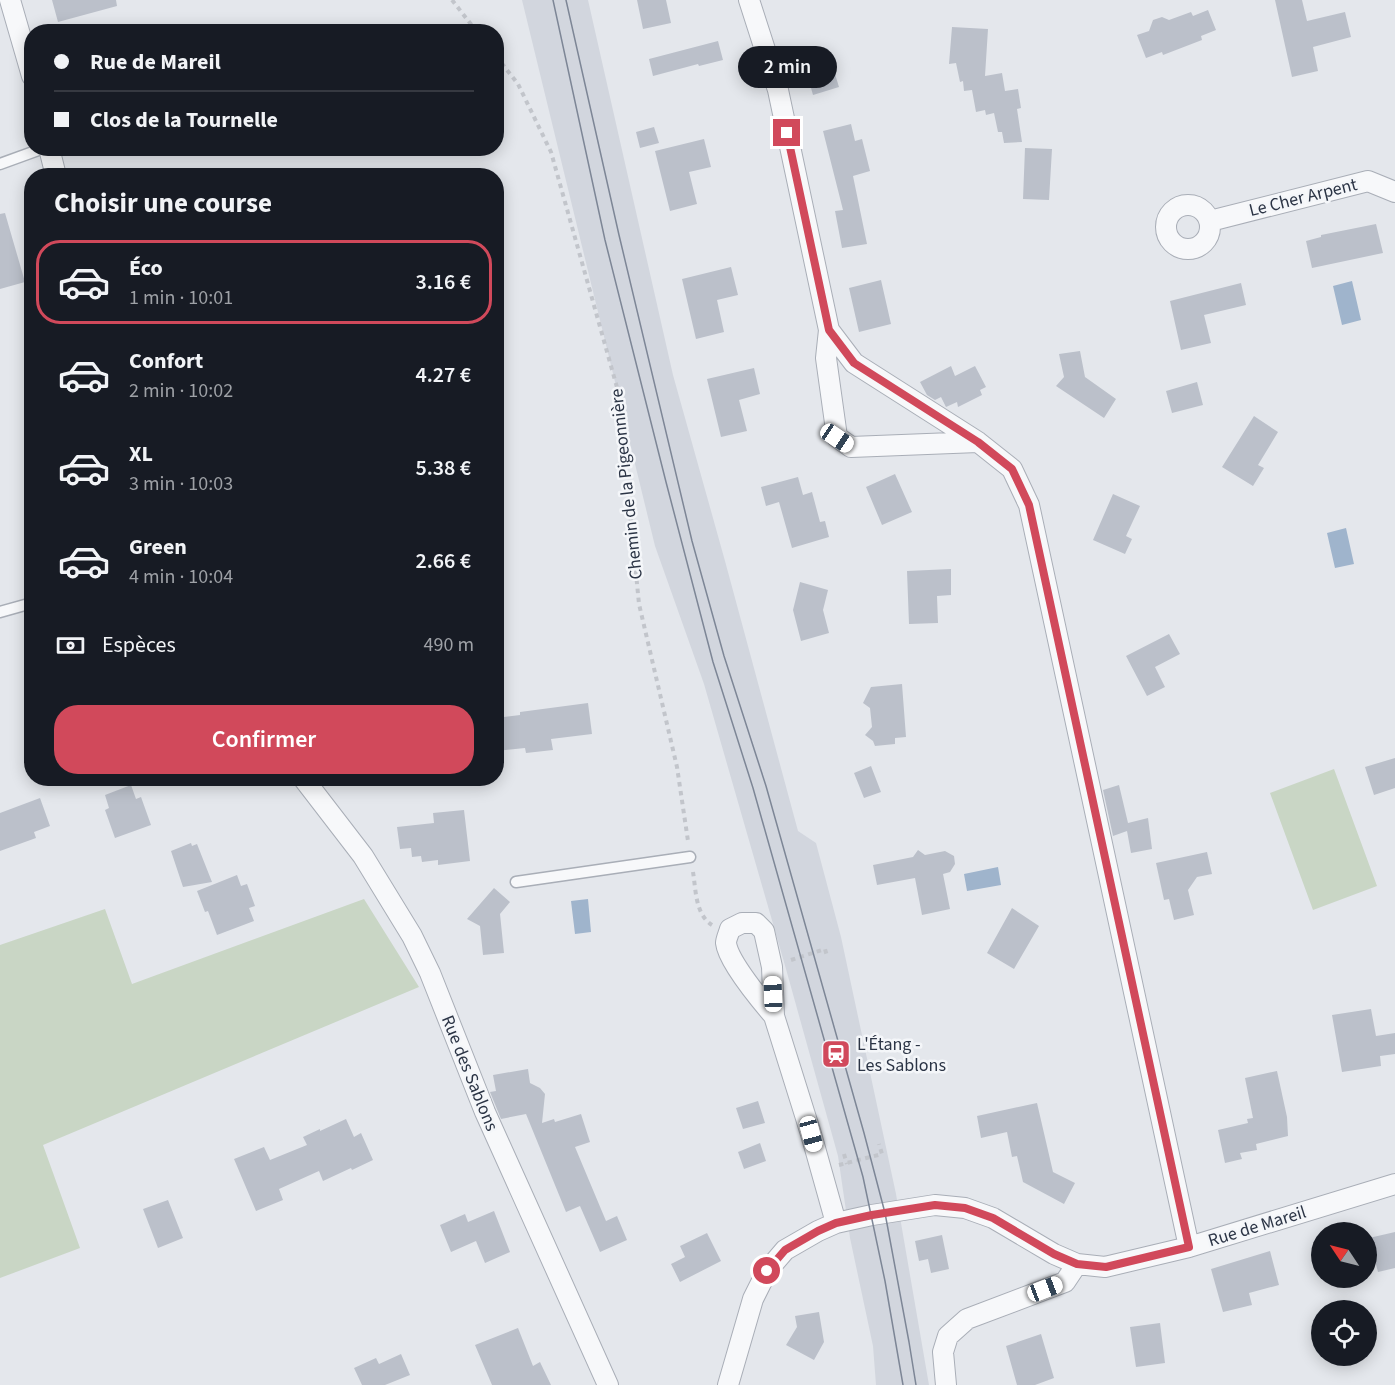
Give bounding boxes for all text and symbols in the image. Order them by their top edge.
text: Rue de Mareil [90,46,221,78]
callout: 2 min [738,46,836,88]
text: 2 min [764,53,811,81]
text: Clos de la Tournelle [90,104,278,136]
route end [773,119,800,146]
street label: Le Cher Arpent [1246,172,1360,223]
text: Choisir une course [54,184,272,223]
text: Éco [129,252,163,284]
icon: car [57,255,111,309]
text: 3.16 € [415,266,471,298]
text: 1 min · 10:01 [129,284,233,312]
text: Confort [129,345,203,377]
icon: car [57,348,111,402]
text: 4.27 € [415,359,471,391]
text: 2 min · 10:02 [129,377,233,405]
street label: Chemin de la Pigeonnière [604,387,649,581]
car [817,420,857,456]
text: XL [129,438,153,470]
icon: car [57,441,111,495]
text: 5.38 € [415,452,471,484]
text: 3 min · 10:03 [129,470,233,498]
text: Green [129,531,187,563]
icon: car [57,534,111,588]
text: 2.66 € [415,545,471,577]
text: 4 min · 10:04 [129,563,233,591]
icon: cash [54,629,87,662]
text: Espèces [102,629,176,661]
text: 490 m [424,631,474,659]
button: Confirmer [54,705,474,774]
car [763,976,783,1012]
street label: Rue des Sablons [435,1011,504,1135]
place label: L'Étang - Les Sablons [857,1032,946,1078]
station icon: L'Étang - Les Sablons [820,1038,852,1070]
car [798,1114,824,1154]
street label: Rue de Mareil [1205,1200,1309,1253]
north arrow [1311,1222,1377,1288]
map controls [1311,1222,1377,1366]
route start [753,1257,780,1284]
car [1025,1274,1065,1304]
button: locate [1311,1300,1377,1366]

